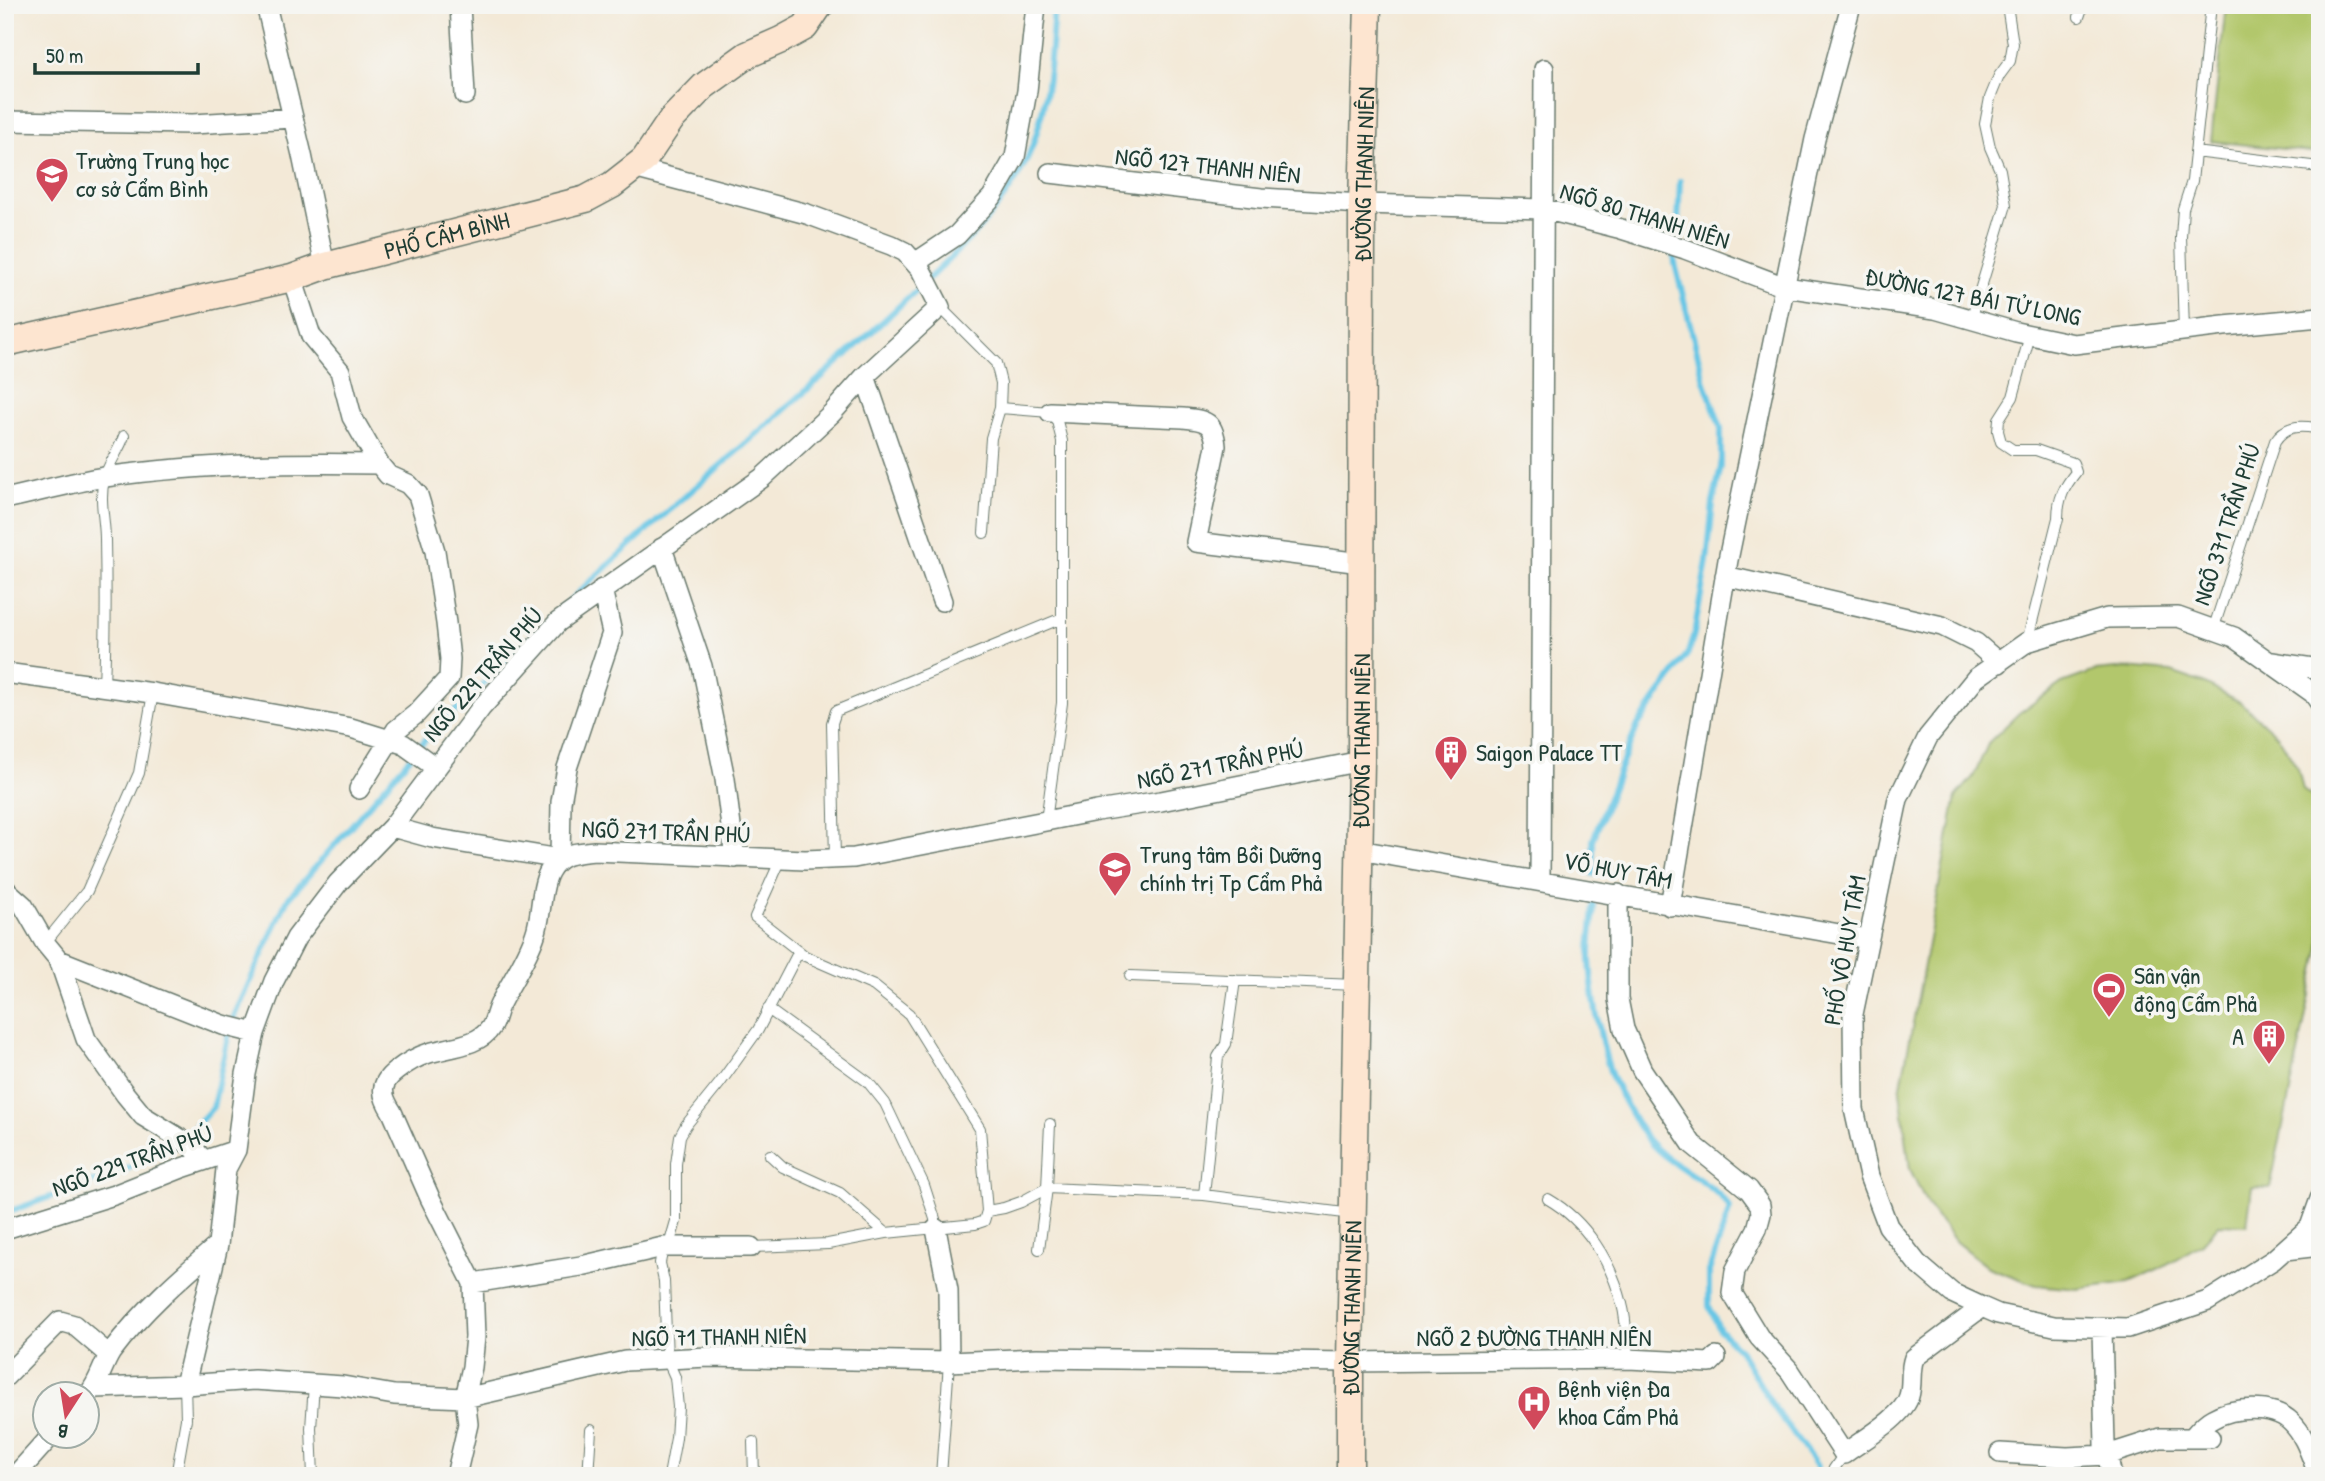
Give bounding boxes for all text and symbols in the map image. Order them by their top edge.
scale bar [35,32,198,76]
text: 50 m [46,41,83,70]
street label: ĐƯỜNG THANH NIÊN [1346,86,1382,262]
street label: NGÕ 127 THANH NIÊN [1114,139,1302,191]
place label: Trường Trung học cơ sở Cẩm Bình [76,144,230,204]
school or university icon: Trường Trung học cơ sở Cẩm Bình [33,155,71,204]
street label: NGÕ 80 THANH NIÊN [1557,174,1733,256]
street label: PHỐ CẨM BÌNH [381,203,513,266]
street label: ĐƯỜNG 127 BÁI TỬ LONG [1863,259,2084,333]
street label: NGÕ 371 TRẦN PHÚ [2185,439,2267,609]
street label: NGÕ 229 TRẦN PHÚ [415,600,549,748]
street label: ĐƯỜNG THANH NIÊN [1344,653,1377,829]
street label: NGÕ 271 TRẦN PHÚ [1134,732,1306,796]
building icon: Saigon Palace TT [1432,733,1470,782]
place label: Saigon Palace TT [1476,736,1623,768]
street label: NGÕ 271 TRẦN PHÚ [581,812,751,850]
place label: Trung tâm Bồi Dưỡng chính trị Tp Cẩm Phả [1140,838,1322,898]
street label: VÕ HUY TÂM [1561,844,1675,896]
school or university icon: Trung tâm Bồi Dưỡng chính trị Tp Cẩm Phả [1096,849,1134,898]
street label: PHỐ VÕ HUY TÂM [1815,872,1873,1028]
place label: Sân vận động Cẩm Phả [2134,959,2257,1019]
sports icon: Sân vận động Cẩm Phả [2090,970,2128,1019]
building icon: A [2250,1017,2288,1066]
place label: A [2232,1020,2244,1052]
street label: NGÕ 229 TRẦN PHÚ [48,1116,216,1204]
street label: ĐƯỜNG THANH NIÊN [1334,1220,1369,1396]
street label: NGÕ 71 THANH NIÊN [631,1318,807,1354]
street label: NGÕ 2 ĐƯỜNG THANH NIÊN [1417,1321,1651,1353]
place label: Bệnh viện Đa khoa Cẩm Phả [1558,1372,1678,1432]
north arrow [32,1380,102,1450]
hospital icon: Bệnh viện Đa khoa Cẩm Phả [1515,1383,1553,1432]
text: B [55,1418,70,1445]

